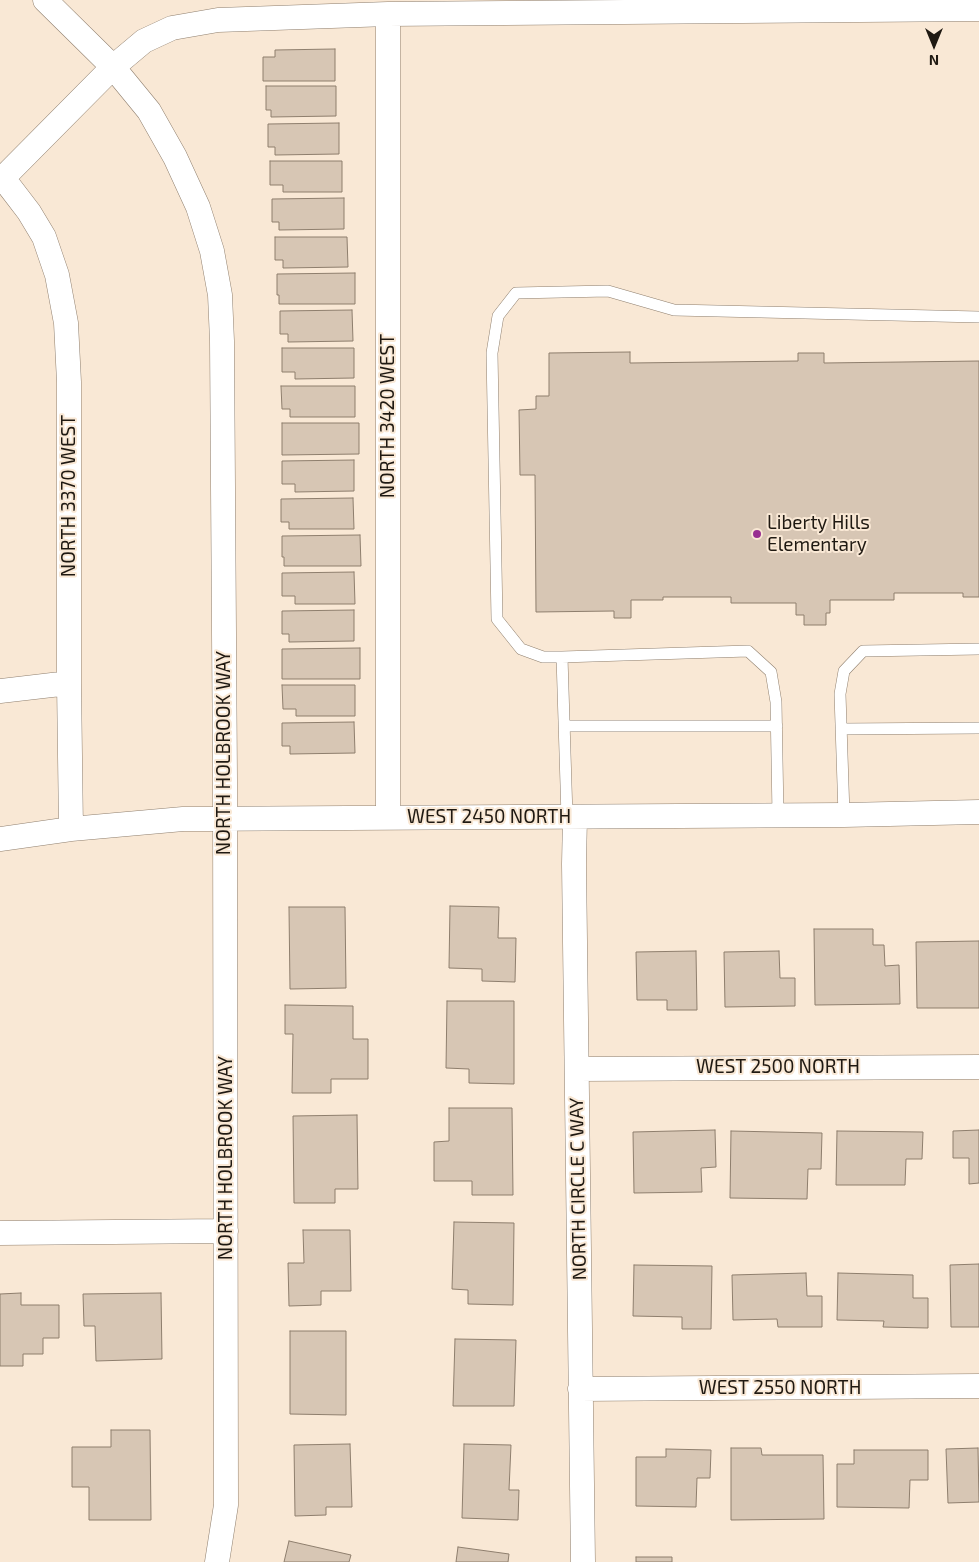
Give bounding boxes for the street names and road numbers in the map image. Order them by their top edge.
street label: NORTH 3420 WEST [377,334,399,498]
street label: NORTH 3370 WEST [58,415,80,577]
street label: NORTH HOLBROOK WAY [213,651,235,855]
street label: WEST 2450 NORTH [407,806,571,828]
street label: NORTH HOLBROOK WAY [215,1056,237,1260]
street label: WEST 2500 NORTH [696,1056,860,1078]
street label: NORTH CIRCLE C WAY [565,1097,591,1281]
street label: WEST 2550 NORTH [699,1377,861,1399]

